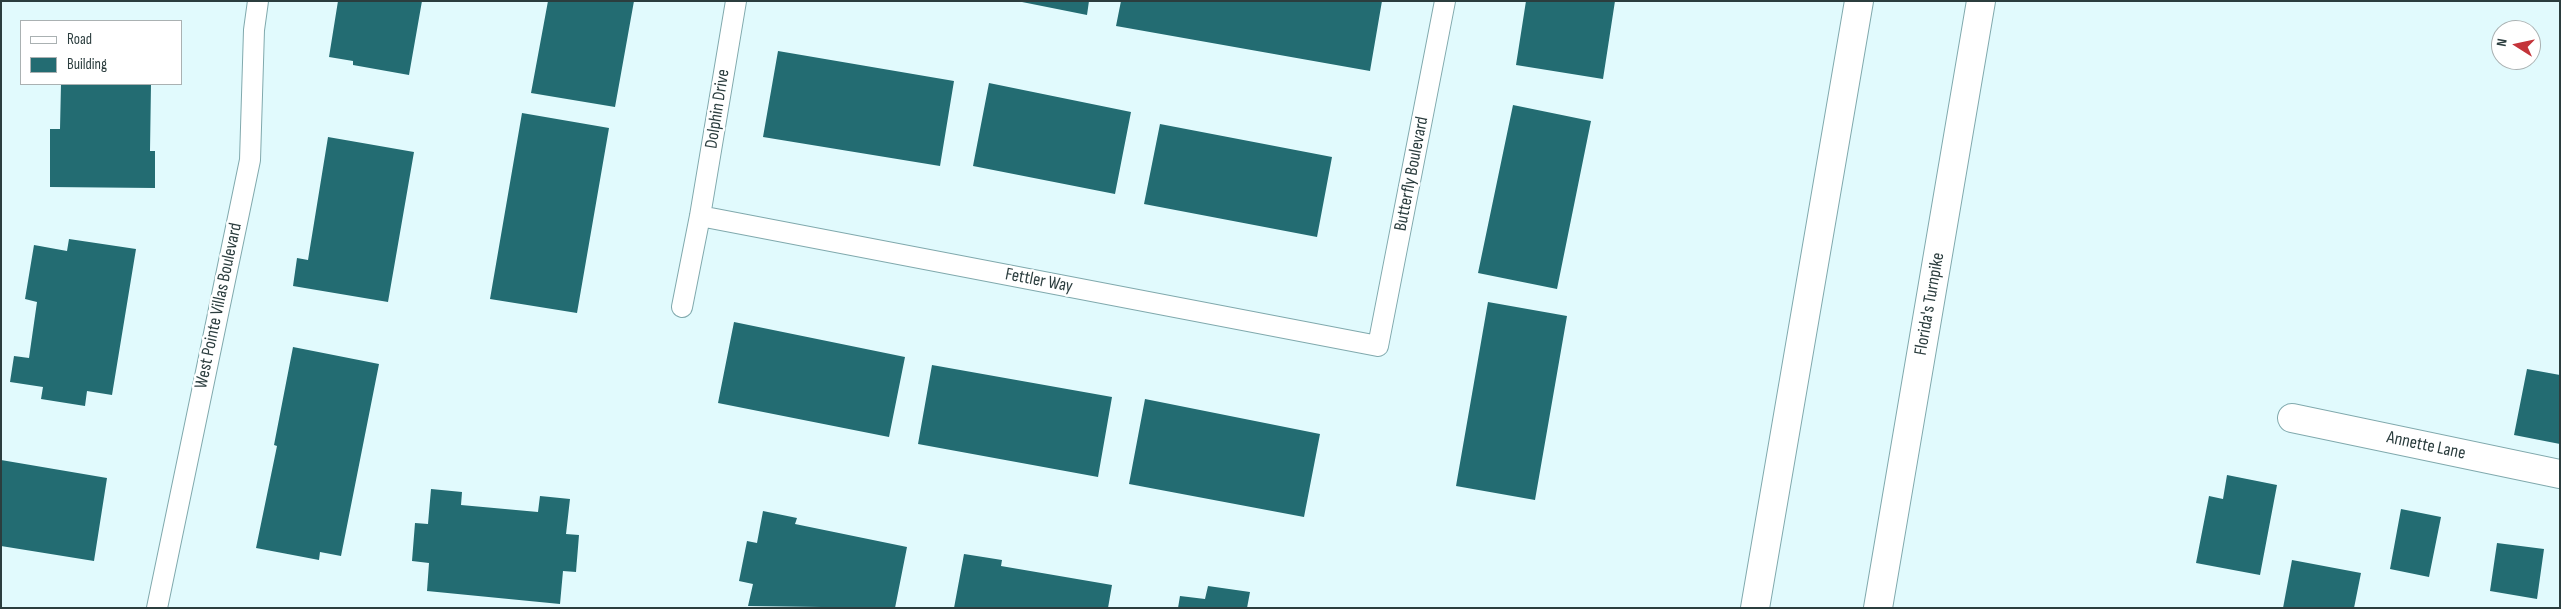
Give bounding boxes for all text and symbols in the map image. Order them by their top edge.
legend [20,20,182,85]
north arrow [2491,20,2541,70]
text: Road [67,30,92,49]
text: N [2493,37,2511,48]
text: Building [67,55,107,74]
street label: Dolphin Drive [701,68,735,150]
street label: Butterfly Boulevard [1390,115,1434,233]
street label: West Pointe Villas Boulevard [191,221,247,391]
street label: Florida's Turnpike [1910,251,1950,357]
street label: Fettler Way [1003,264,1075,298]
street label: Annette Lane [2385,427,2467,465]

